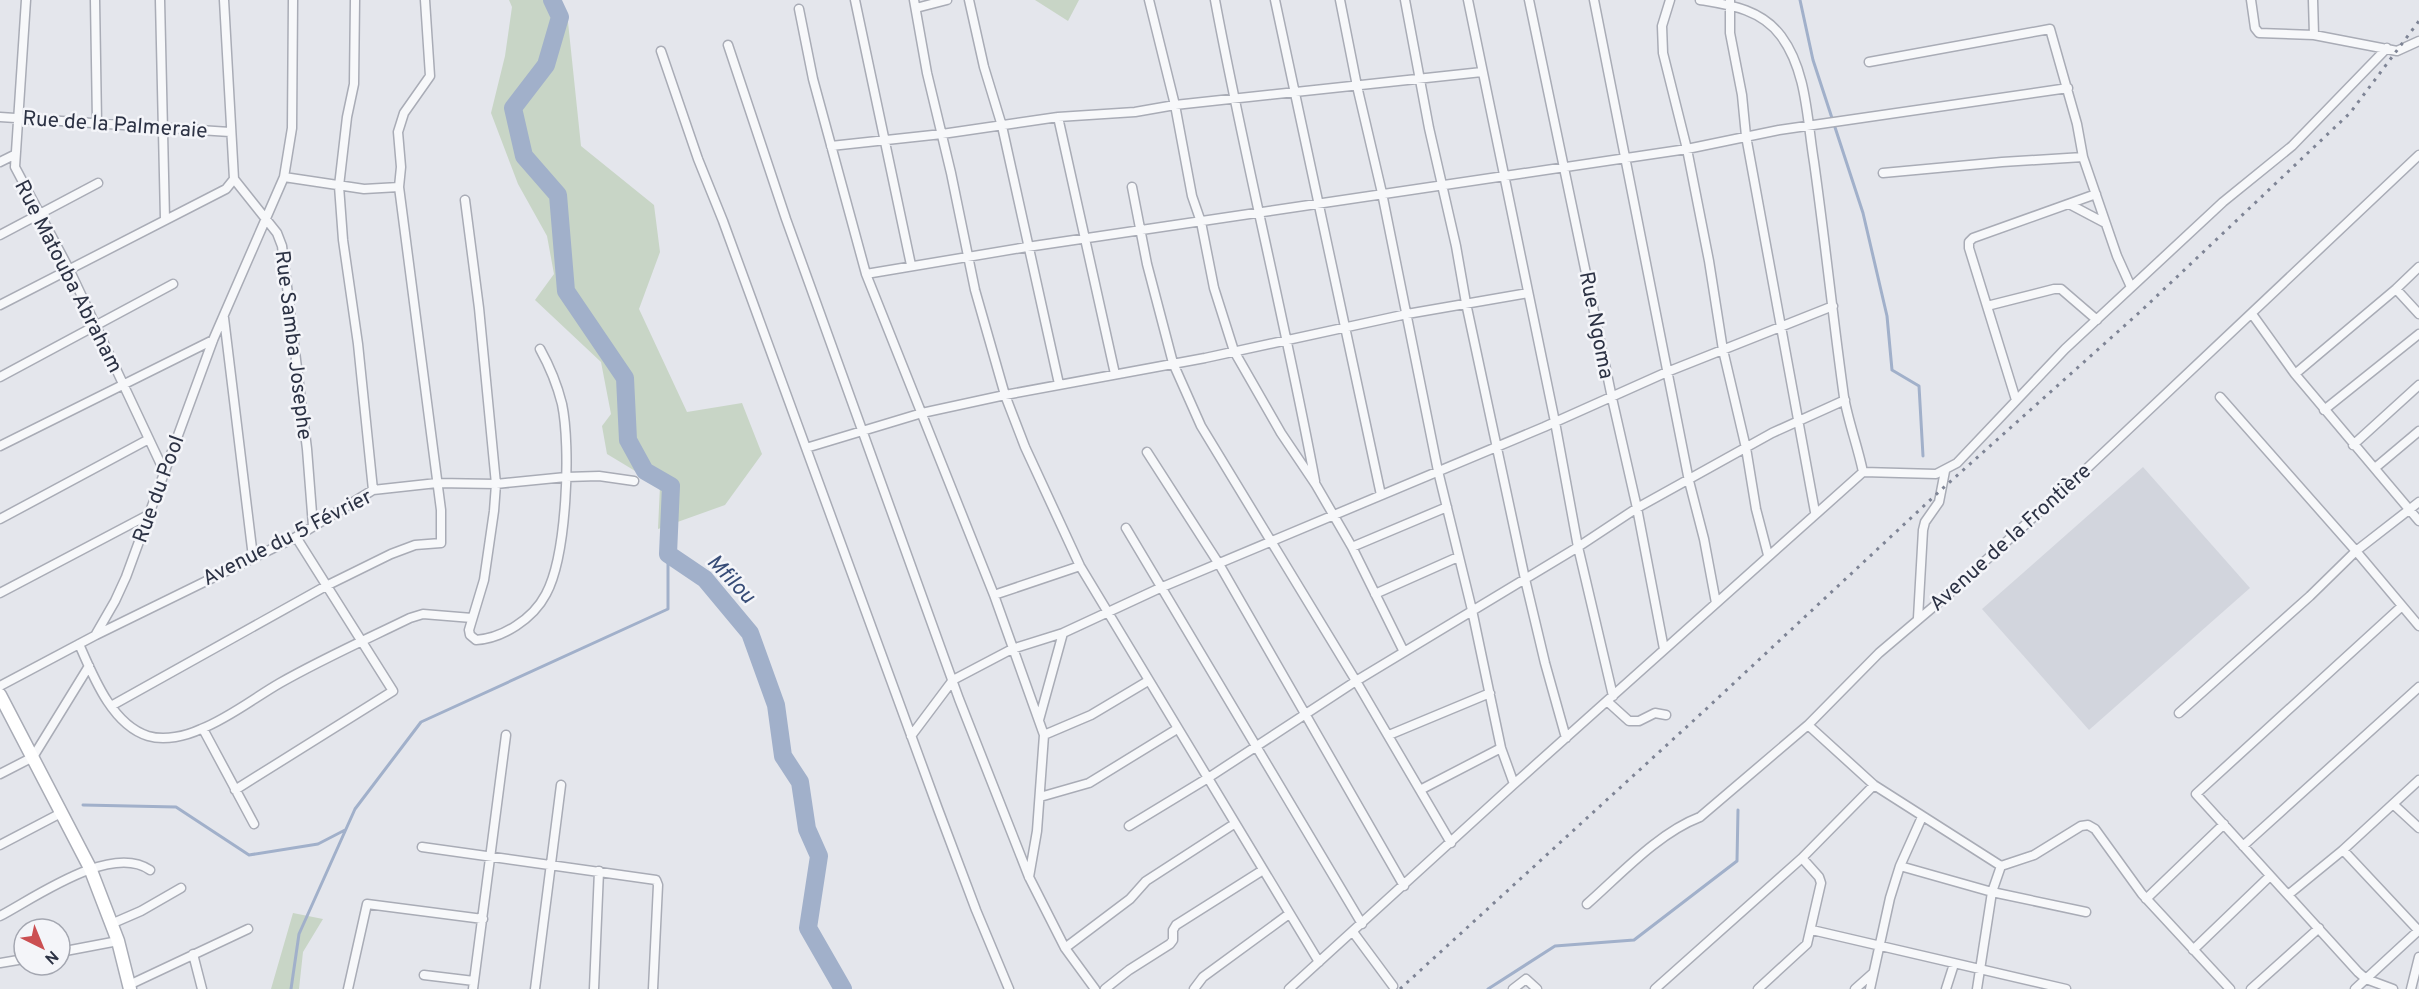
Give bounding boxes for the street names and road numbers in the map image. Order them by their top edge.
street label: Rue de la Palmeraie [21,106,208,145]
street label: Rue Matouba Abraham [7,176,128,378]
street label: Rue Samba Josephe [267,249,318,442]
street label: Rue Ngoma [1572,269,1619,381]
street label: Rue du Pool [127,432,191,547]
street label: Avenue de la Frontière [1924,458,2098,618]
street label: Avenue du 5 Février [198,484,377,593]

